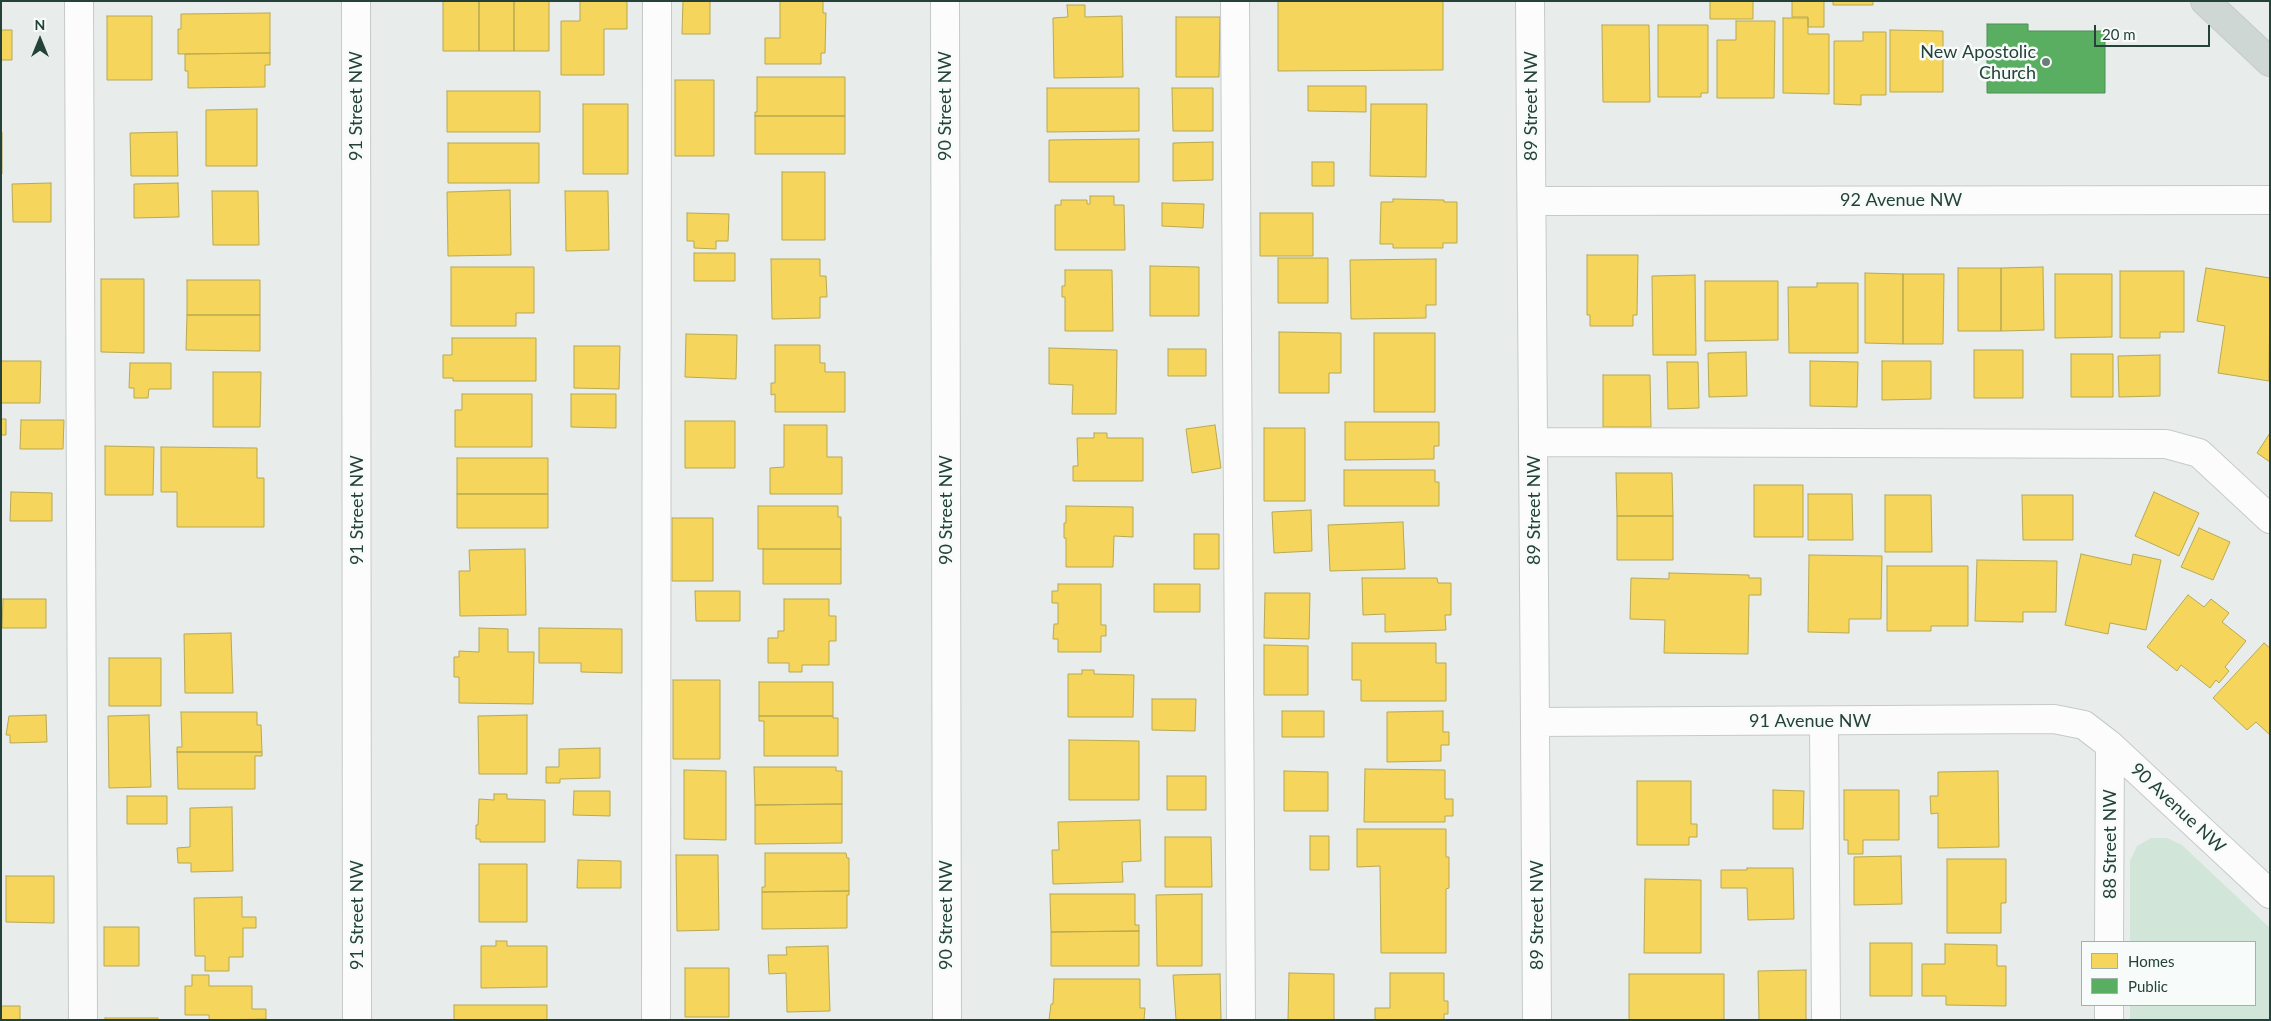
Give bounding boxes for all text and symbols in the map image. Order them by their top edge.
north arrow [15,15,65,65]
scale bar [2096,15,2212,47]
text: N [35,16,45,33]
text: 20 m [2102,25,2136,43]
place label: New Apostolic Church [1920,41,2036,84]
street label: 91 Street NW [345,51,367,161]
street label: 90 Street NW [934,51,956,161]
street label: 89 Street NW [1520,51,1542,161]
marker: New Apostolic Church [2040,56,2052,68]
street label: 92 Avenue NW [1840,189,1962,211]
street label: 91 Street NW [346,455,368,565]
street label: 90 Street NW [935,455,957,565]
street label: 89 Street NW [1523,455,1545,565]
street label: 91 Avenue NW [1749,710,1871,732]
street label: 90 Avenue NW [2126,758,2230,858]
street label: 88 Street NW [2099,789,2121,899]
street label: 91 Street NW [346,860,368,970]
street label: 90 Street NW [935,860,957,970]
street label: 89 Street NW [1526,860,1548,970]
legend [2081,941,2256,1006]
text: Homes [2128,952,2174,970]
text: Public [2128,977,2168,995]

